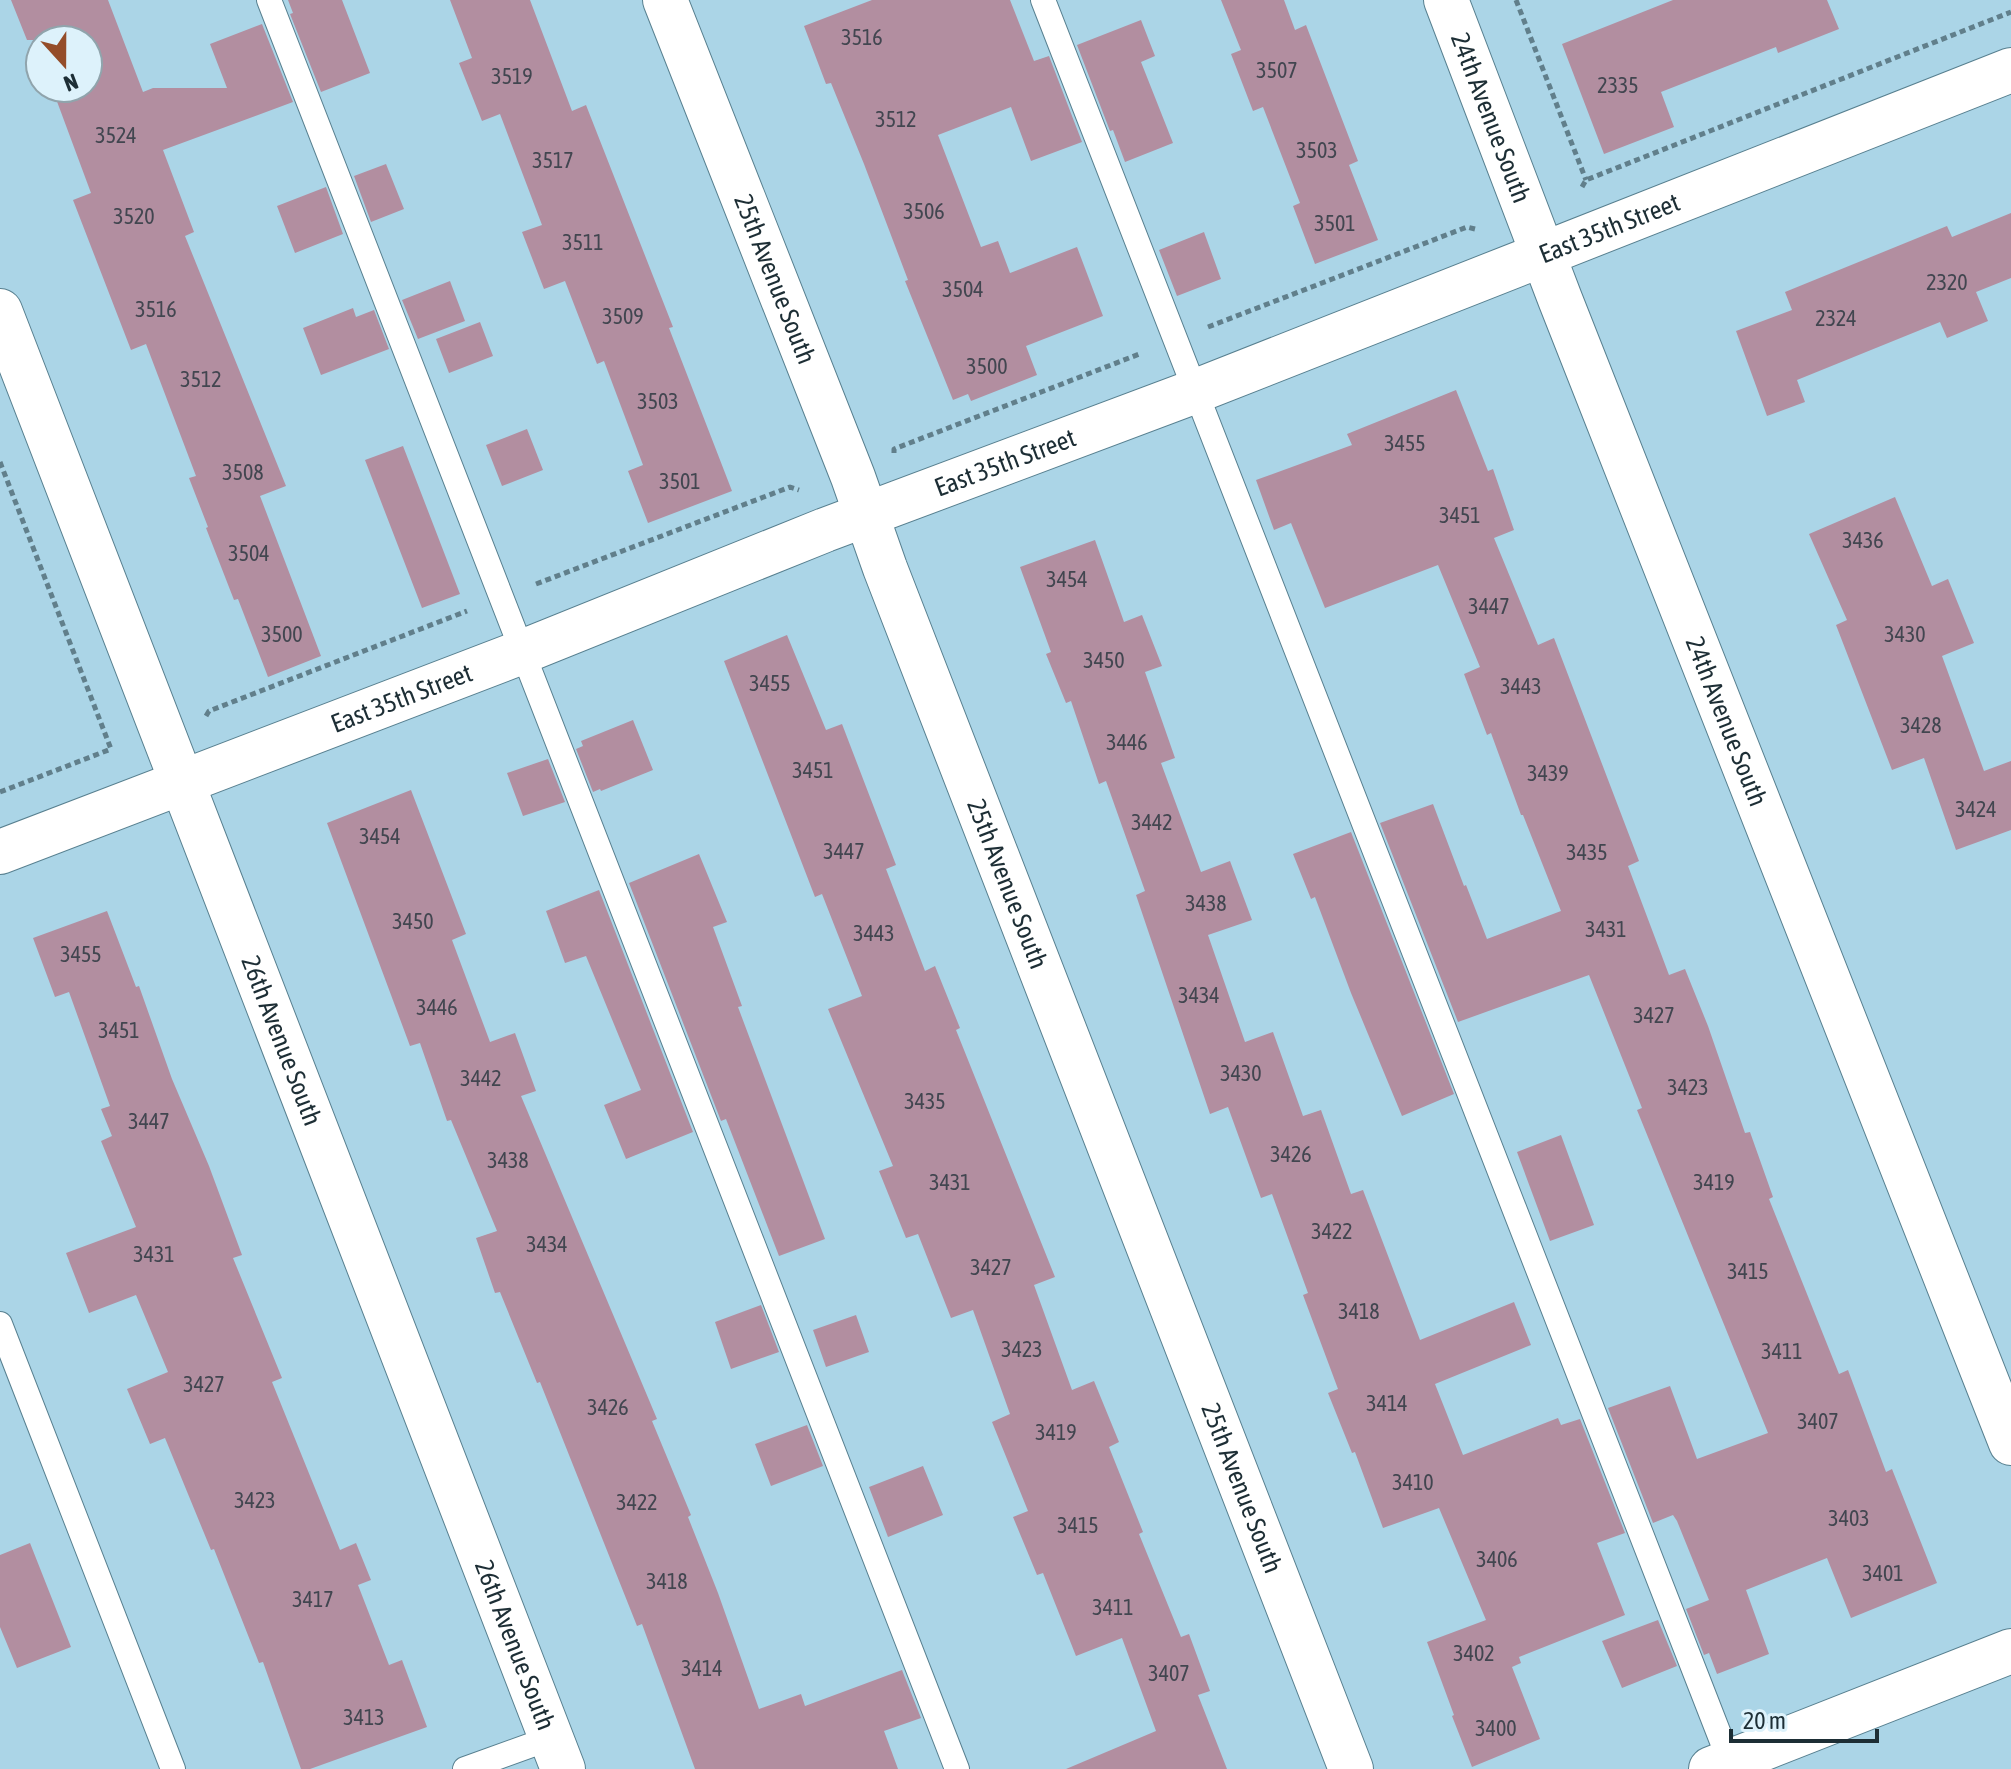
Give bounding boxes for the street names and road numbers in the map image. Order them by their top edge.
street label: 24th Avenue South [1445,28,1537,207]
street label: East 35th Street [1535,187,1684,269]
street label: 25th Avenue South [728,190,822,368]
street label: East 35th Street [930,422,1080,503]
street label: 24th Avenue South [1680,632,1773,810]
street label: East 35th Street [327,658,476,739]
street label: 25th Avenue South [961,795,1054,973]
street label: 26th Avenue South [235,951,328,1130]
street label: 25th Avenue South [1196,1399,1288,1577]
street label: 26th Avenue South [469,1556,561,1734]

